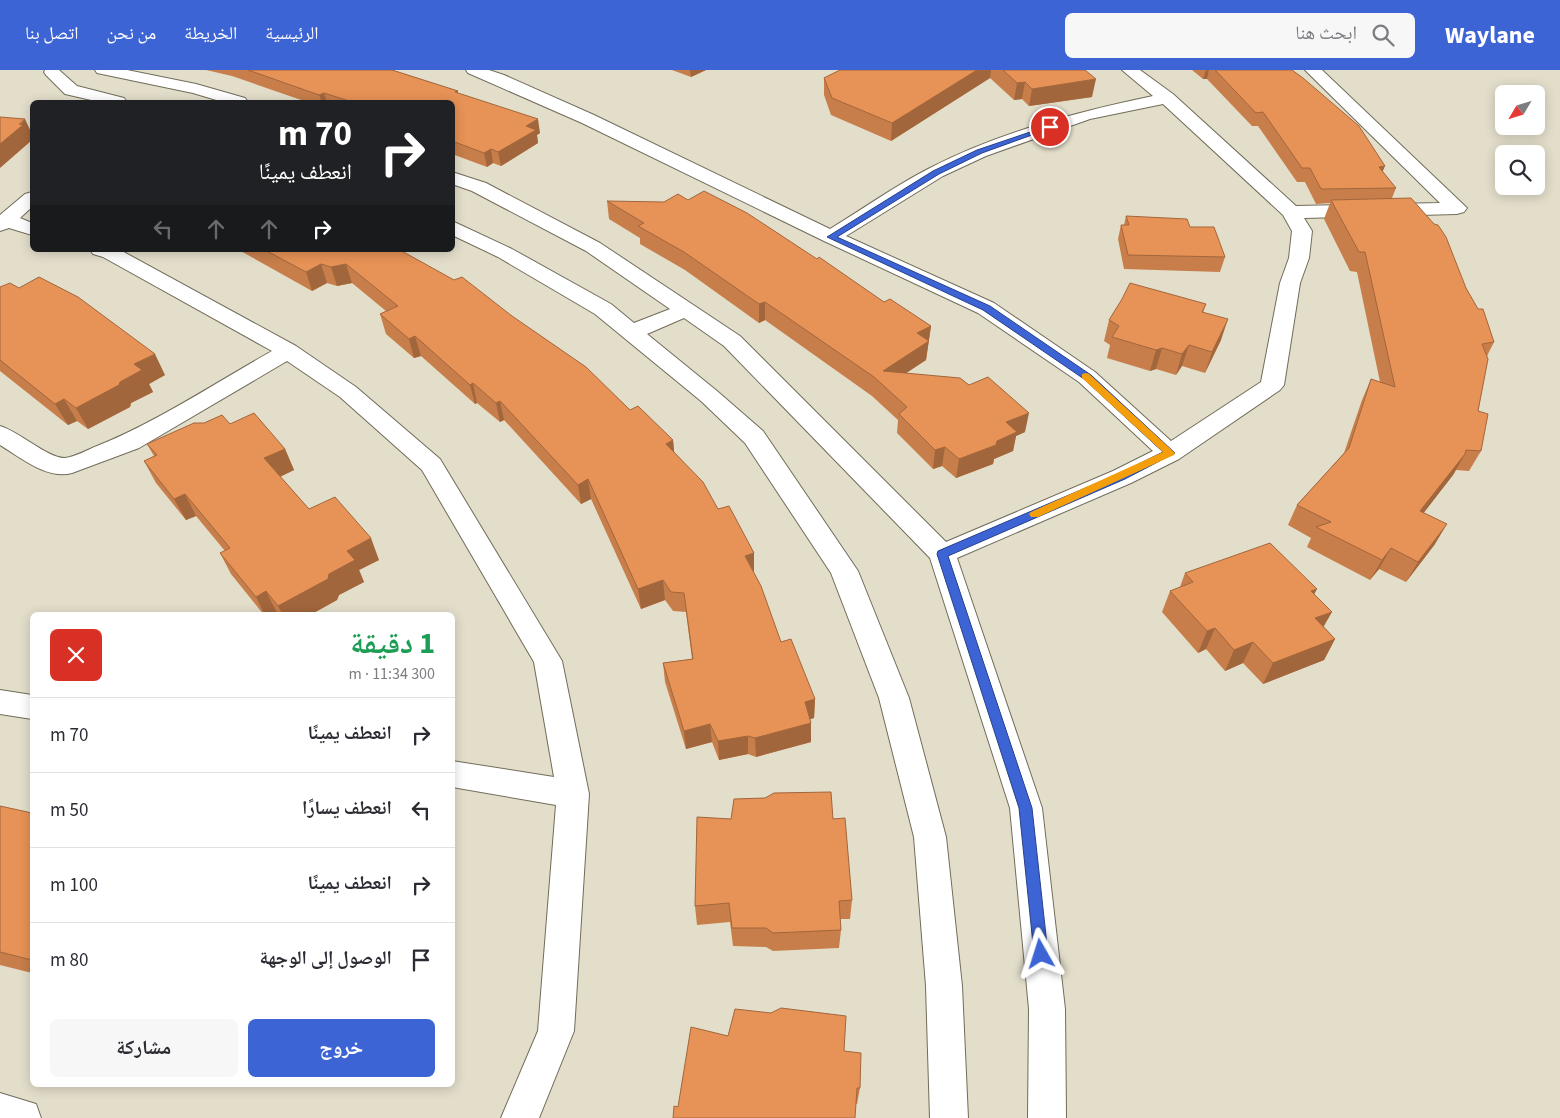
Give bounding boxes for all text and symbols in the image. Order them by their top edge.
search box [1065,13,1415,58]
text: Waylane [1445,18,1535,53]
text: ابحث هنا [1295,20,1357,47]
text: اتصل بنا [25,21,78,46]
text: من نحن [106,21,156,46]
text: الخريطة [184,21,237,46]
text: الرئيسية [265,21,319,46]
icon: search [1369,21,1397,49]
north arrow [1495,85,1545,135]
map controls [1495,85,1545,195]
pin [1029,106,1071,148]
text: 70 m [278,109,352,159]
icon: arrive [1036,113,1064,141]
icon: right [370,120,435,185]
button: search [1495,145,1545,195]
text: انعطف يمينًا [259,156,352,188]
icon: left [149,215,177,243]
icon: ahead [202,215,230,243]
icon: ahead [255,215,283,243]
icon: right [308,215,336,243]
text: 1 دقيقة [350,622,435,665]
button: close [50,629,102,681]
text: 300 m · 11:34 [348,663,435,685]
text: انعطف يمينًا [308,720,392,747]
icon: right [407,721,435,749]
text: 70 m [50,722,88,749]
text: انعطف يسارًا [302,795,392,822]
icon: left [407,796,435,824]
text: 50 m [50,797,88,824]
text: انعطف يمينًا [308,870,392,897]
icon: right [407,871,435,899]
text: 100 m [50,872,98,899]
position arrow [1014,927,1066,979]
text: الوصول إلى الوجهة [259,945,392,972]
icon: arrive [407,946,435,974]
text: 80 m [50,947,88,974]
button: مشاركة [50,1019,238,1077]
button: خروج [248,1019,435,1077]

